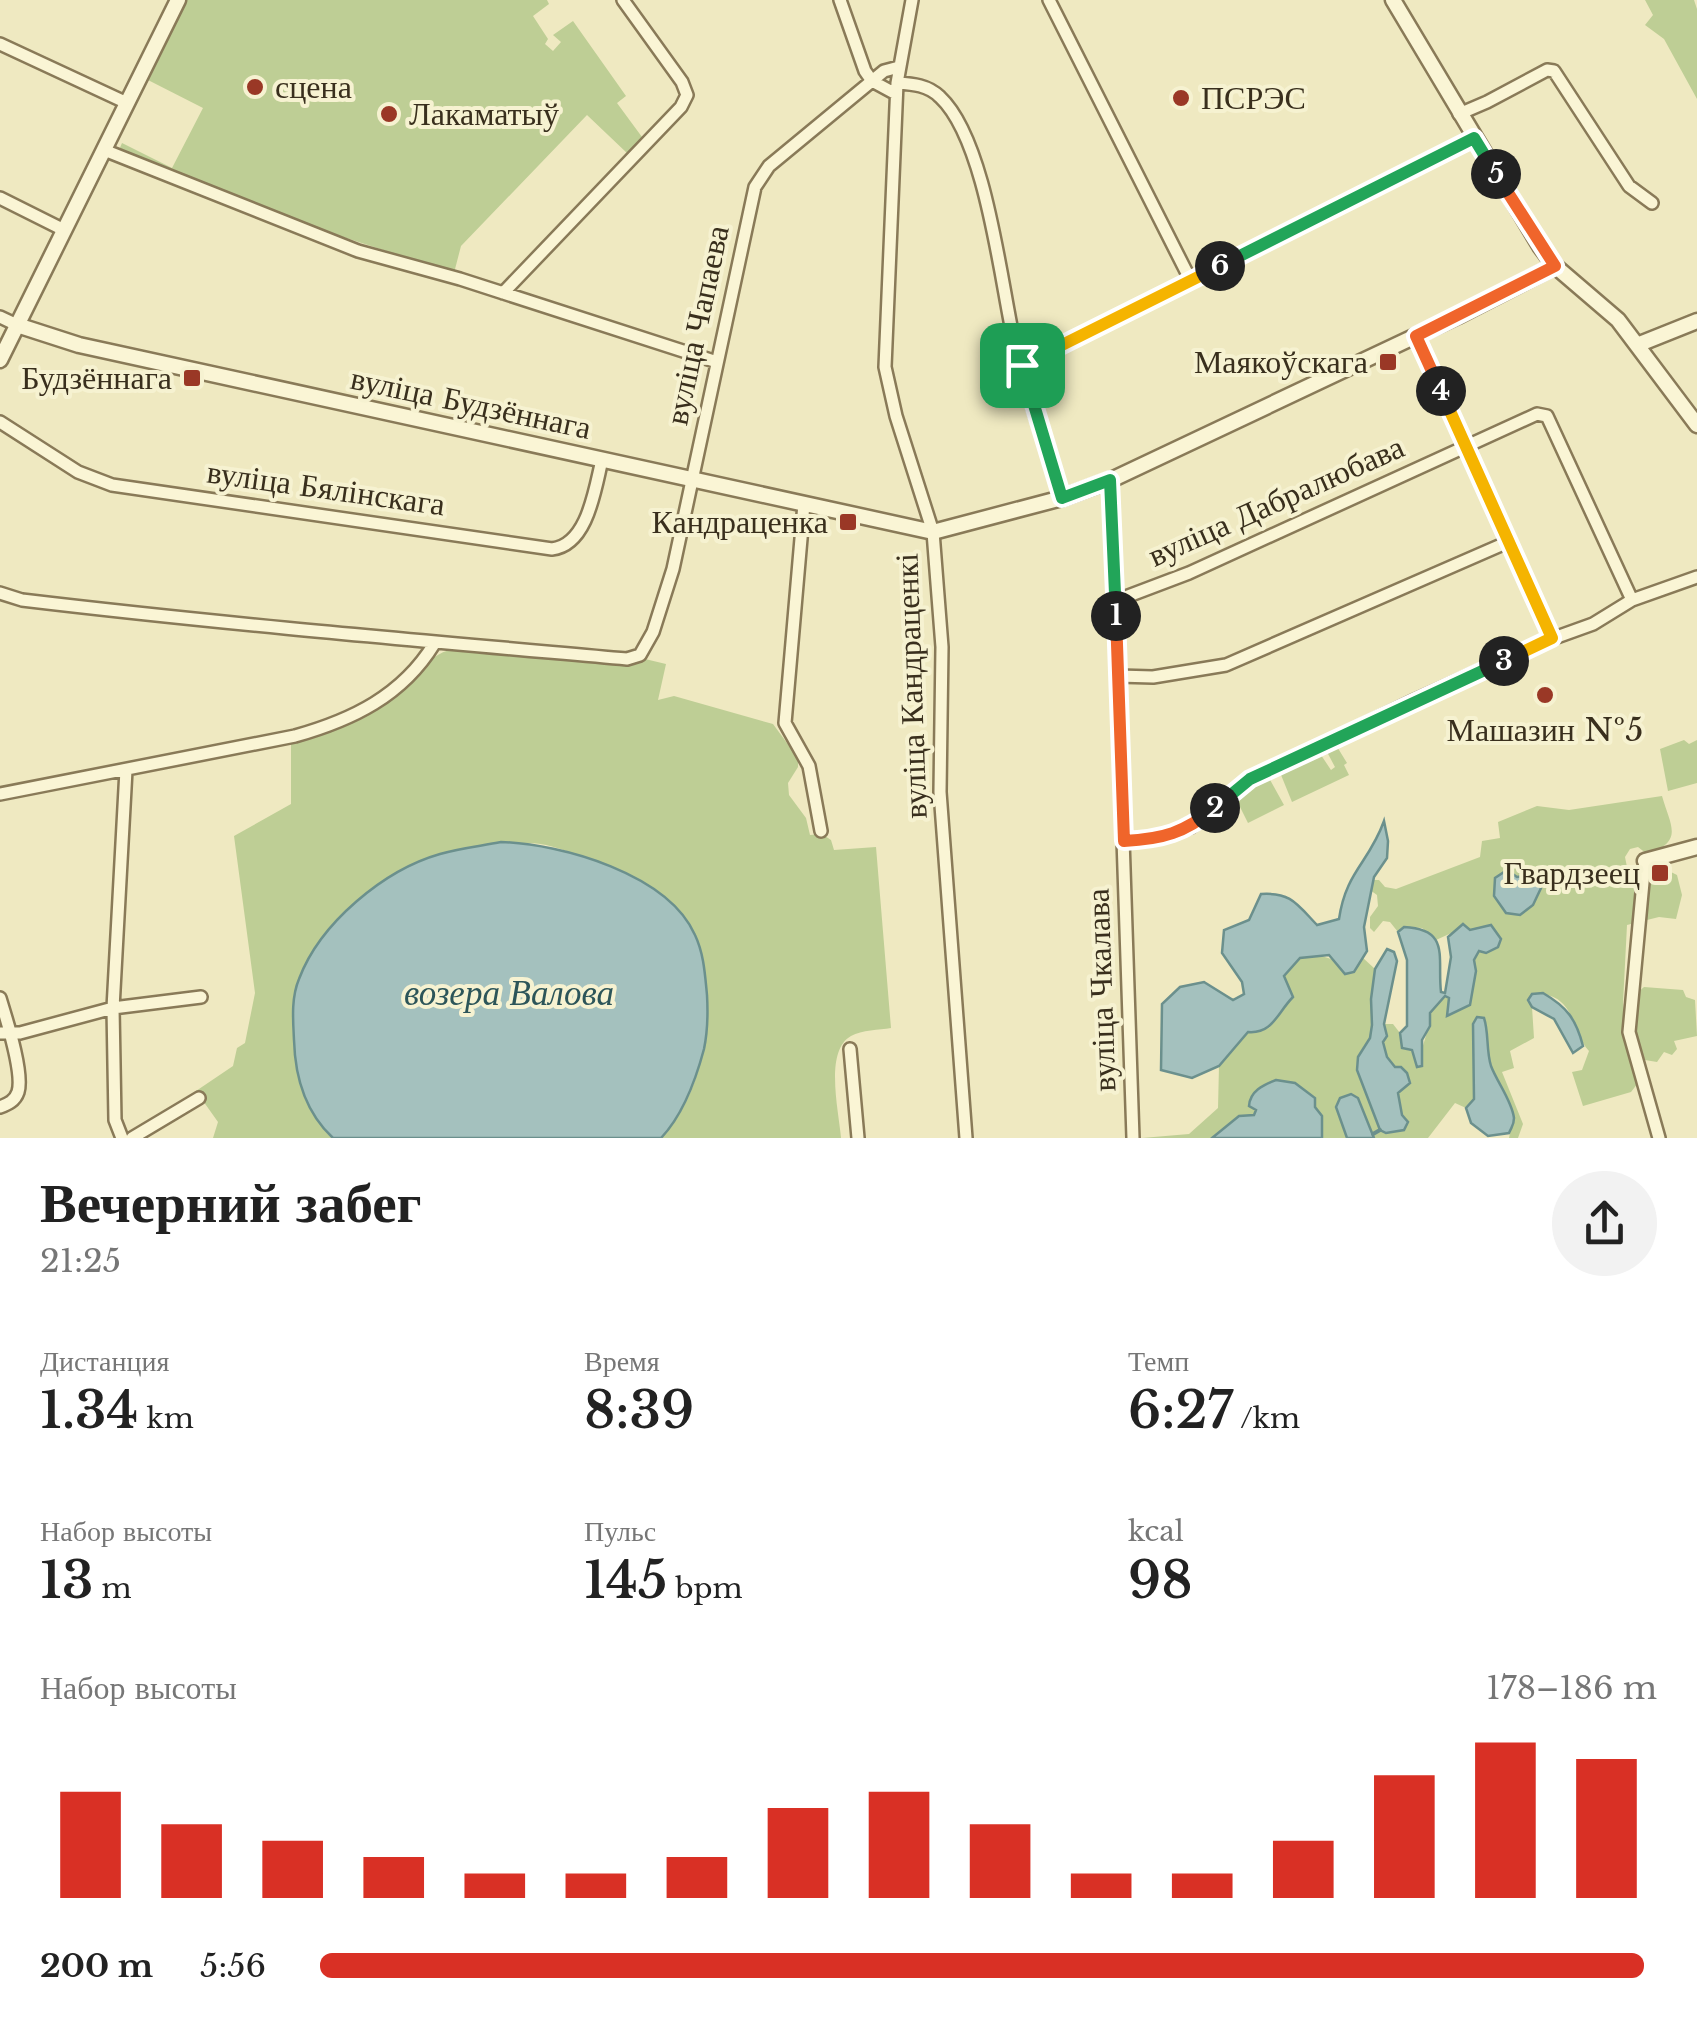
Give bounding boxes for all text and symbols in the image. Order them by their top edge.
place label: сцена [275,67,352,107]
marker: сцена [244,76,266,98]
place label: ПСРЭС [1201,78,1306,118]
marker: ПСРЭС [1170,87,1192,109]
place label: Лакаматыў [409,94,559,134]
marker: Лакаматыў [378,103,400,125]
pin: 5 [1471,149,1521,199]
text: 5 [1488,156,1504,191]
street label: вуліца Чапаева [656,222,738,428]
pin: 6 [1195,241,1245,291]
text: 6 [1211,248,1229,283]
pin [980,323,1065,408]
icon: arrive [995,338,1050,393]
place label: Маякоўскага [1194,342,1368,382]
marker: Маякоўскага [1377,351,1399,373]
place label: Будзённага [21,358,172,398]
street label: вуліца Будзённага [347,358,595,448]
pin: 4 [1416,366,1466,416]
marker: Будзённага [181,367,203,389]
text: 4 [1432,373,1450,408]
street label: вуліца Дабралюбава [1142,427,1410,575]
street label: вуліца Бялінскага [204,452,448,524]
place label: Кандраценка [652,502,828,542]
marker: Кандраценка [837,511,859,533]
street label: вуліца Кандраценкі [886,552,936,819]
pin: 1 [1091,591,1141,641]
text: 1 [1110,598,1122,633]
pin: 3 [1479,636,1529,686]
text: 3 [1495,643,1513,678]
marker: Машазин №5 [1534,684,1556,706]
place label: Машазин №5 [1447,710,1643,750]
pin: 2 [1190,783,1240,833]
text: 2 [1206,790,1224,825]
place label: Гвардзеец [1503,853,1640,893]
marker: Гвардзеец [1649,862,1671,884]
street label: вуліца Чкалава [1077,888,1125,1092]
water label: возера Валова [404,971,614,1014]
text: Вечерний забег [40,1169,422,1237]
button: share [1552,1171,1657,1276]
text: 21:25 [40,1241,121,1281]
text: Дистанция [40,1344,169,1379]
text: Время [584,1344,660,1379]
text: Темп [1128,1344,1189,1379]
text: 1.34 [40,1379,139,1442]
text: 8:39 [584,1379,694,1442]
text: 6:27 [1128,1379,1233,1442]
text: km [139,1401,194,1436]
text: /km [1233,1401,1300,1436]
text: Набор высоты [40,1514,212,1549]
text: Пульс [584,1514,656,1549]
text: kcal [1128,1514,1184,1549]
text: 13 [40,1549,93,1612]
text: 145 [584,1549,667,1612]
text: 98 [1128,1549,1193,1612]
text: m [93,1571,132,1606]
text: bpm [667,1571,743,1606]
text: Набор высоты [40,1668,237,1708]
text: 178–186 m [1486,1668,1657,1708]
text: 200 m [40,1946,153,1986]
text: 5:56 [200,1946,266,1986]

